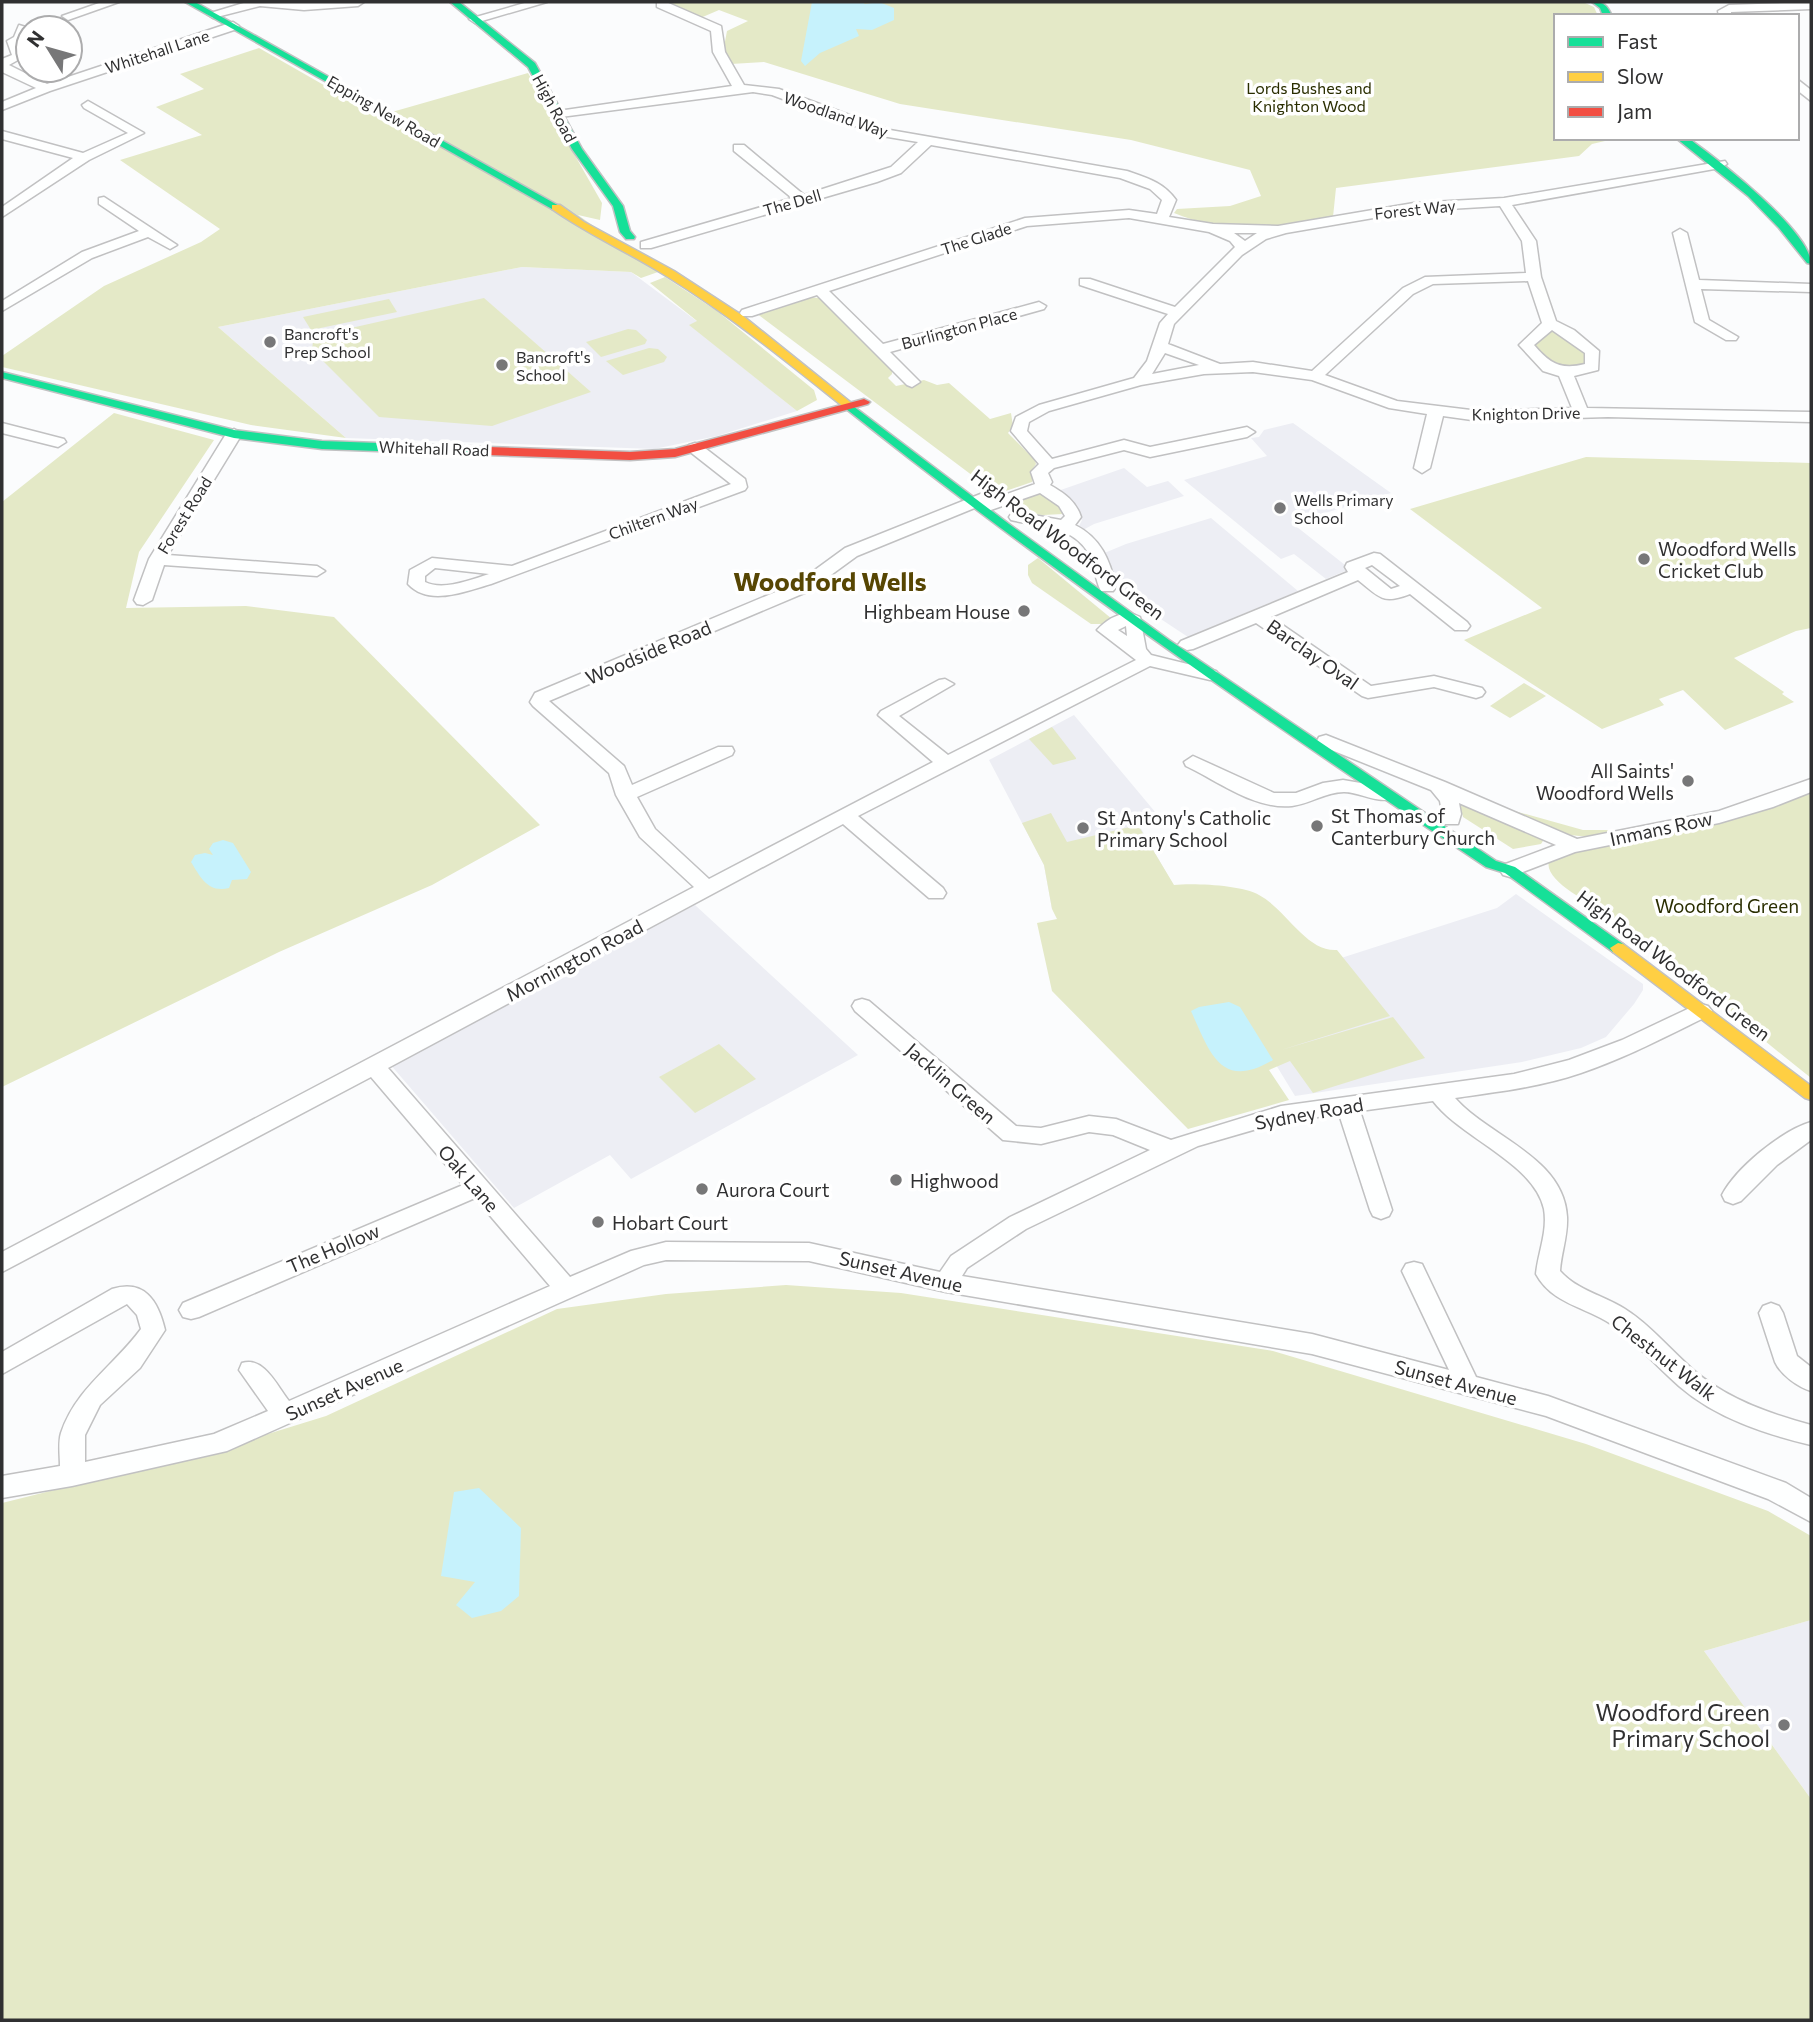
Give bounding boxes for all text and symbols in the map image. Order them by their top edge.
north arrow [14,14,84,84]
legend [1554,14,1799,140]
street label: Whitehall Lane [103,25,211,77]
text: N [22,26,49,51]
text: Fast [1617,28,1658,53]
text: Slow [1617,63,1664,88]
street label: Epping New Road [324,71,444,151]
street label: High Road [529,71,581,145]
park label: Lords Bushes and Knighton Wood [1246,78,1372,115]
street label: Woodland Way [781,87,891,141]
text: Jam [1617,98,1652,123]
street label: The Dell [761,185,823,219]
street label: Forest Way [1373,195,1457,223]
street label: The Glade [938,218,1014,258]
street label: Burlington Place [899,303,1019,353]
place label: Bancroft's Prep School [284,324,371,361]
marker: Bancroft's Prep School [262,334,278,350]
place label: Bancroft's School [516,347,591,384]
marker: Bancroft's School [494,357,510,373]
street label: Knighton Drive [1471,403,1581,423]
street label: Whitehall Road [378,437,490,459]
street label: High Road Woodford Green [967,464,1169,624]
street label: Forest Road [153,473,215,557]
place label: Wells Primary School [1294,490,1394,527]
street label: Chiltern Way [606,493,700,543]
marker: Wells Primary School [1272,500,1288,516]
place label: Woodford Wells Cricket Club [1658,537,1796,582]
marker: Woodford Wells Cricket Club [1636,551,1652,567]
district label: Woodford Wells [733,565,927,596]
place label: Highbeam House [863,600,1010,623]
marker: Highbeam House [1016,603,1032,619]
street label: Barclay Oval [1263,614,1363,694]
street label: Woodside Road [582,615,714,689]
place label: All Saints' Woodford Wells [1536,759,1674,804]
marker: All Saints' Woodford Wells [1680,773,1696,789]
place label: St Thomas of Canterbury Church [1331,804,1495,849]
place label: St Antony's Catholic Primary School [1097,806,1271,851]
street label: Inmans Row [1608,806,1714,850]
marker: St Thomas of Canterbury Church [1309,818,1325,834]
marker: St Antony's Catholic Primary School [1075,820,1091,836]
street label: High Road Woodford Green [1573,885,1775,1045]
park label: Woodford Green [1655,894,1799,917]
street label: Mornington Road [502,914,646,1006]
street label: Jacklin Green [901,1038,1001,1128]
street label: Sydney Road [1253,1092,1365,1134]
street label: Oak Lane [434,1140,504,1216]
place label: Highwood [910,1169,999,1192]
marker: Highwood [888,1172,904,1188]
place label: Aurora Court [716,1178,830,1201]
marker: Aurora Court [694,1181,710,1197]
place label: Hobart Court [612,1211,728,1234]
marker: Hobart Court [590,1214,606,1230]
street label: The Hollow [283,1218,383,1278]
street label: Sunset Avenue [837,1246,965,1296]
street label: Chestnut Walk [1607,1309,1721,1405]
street label: Sunset Avenue [282,1353,406,1425]
street label: Sunset Avenue [1392,1355,1520,1409]
place label: Woodford Green Primary School [1596,1698,1770,1752]
marker: Woodford Green Primary School [1776,1717,1792,1733]

